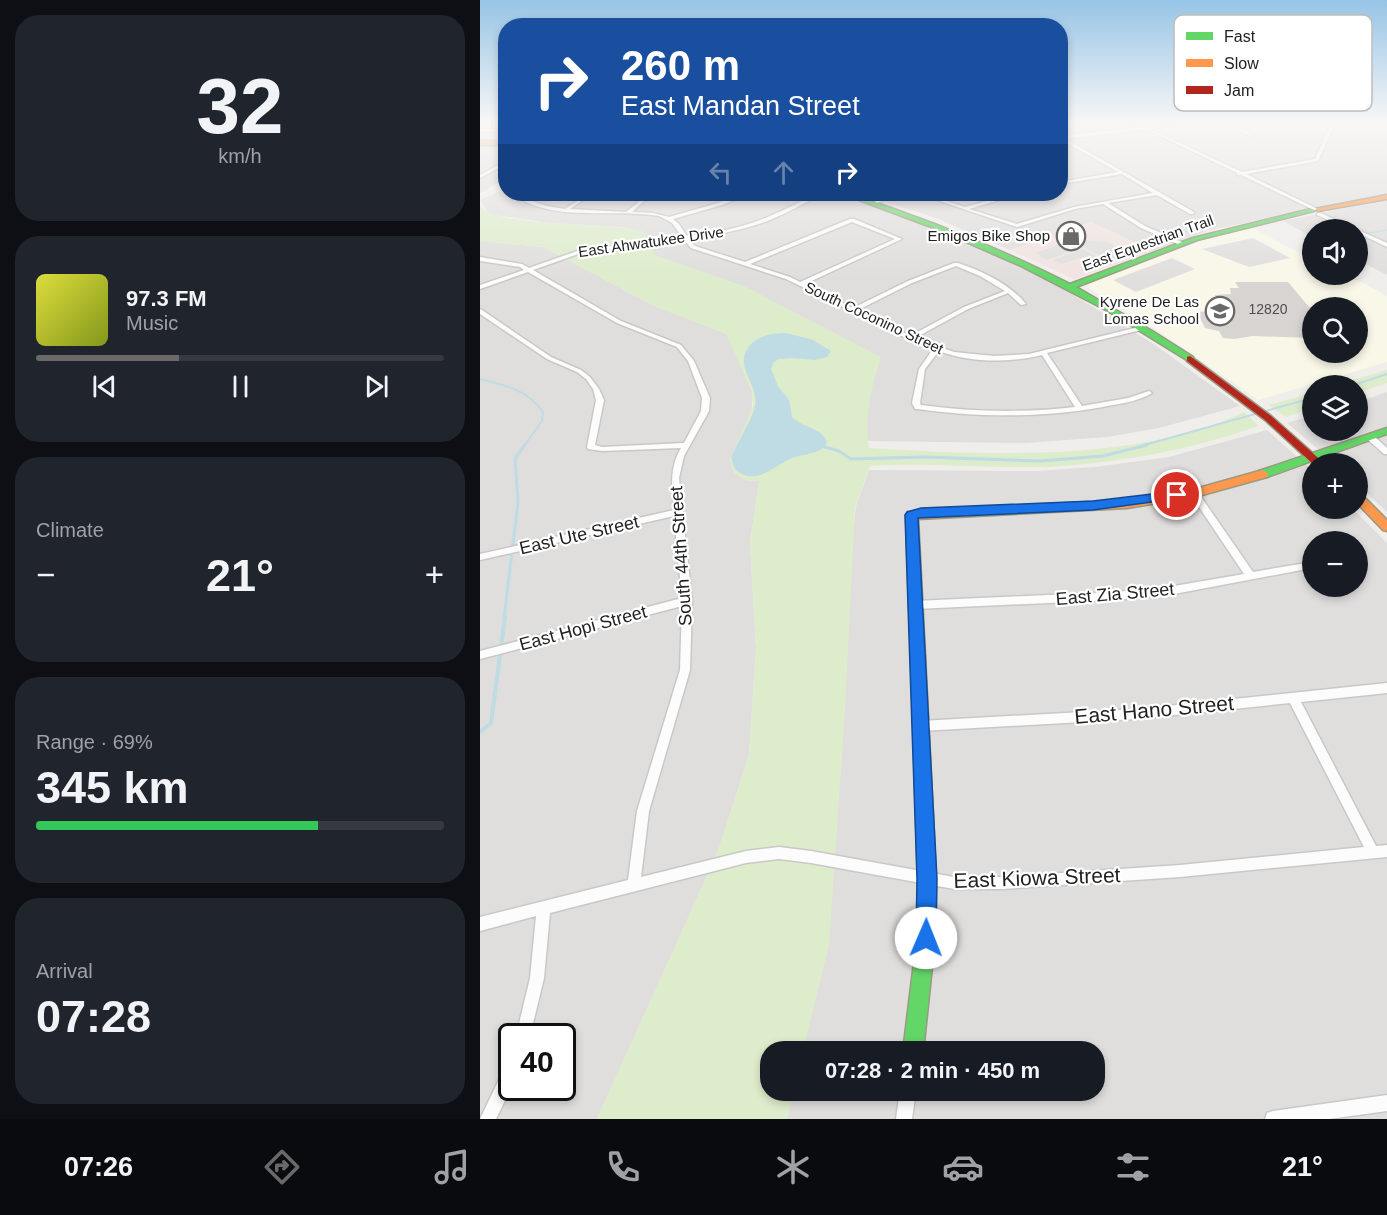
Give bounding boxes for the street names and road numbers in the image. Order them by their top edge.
street label: East Equestrian Trail [1080,211,1216,274]
street label: East Ahwatukee Drive [577,223,725,260]
street label: South Coconino Street [802,278,947,357]
street label: South 44th Street [666,485,696,627]
street label: East Ute Street [517,512,641,558]
street label: East Zia Street [1055,579,1175,609]
street label: East Hopi Street [517,601,649,655]
street label: East Hano Street [1073,691,1235,728]
street label: East Kiowa Street [953,863,1121,892]

